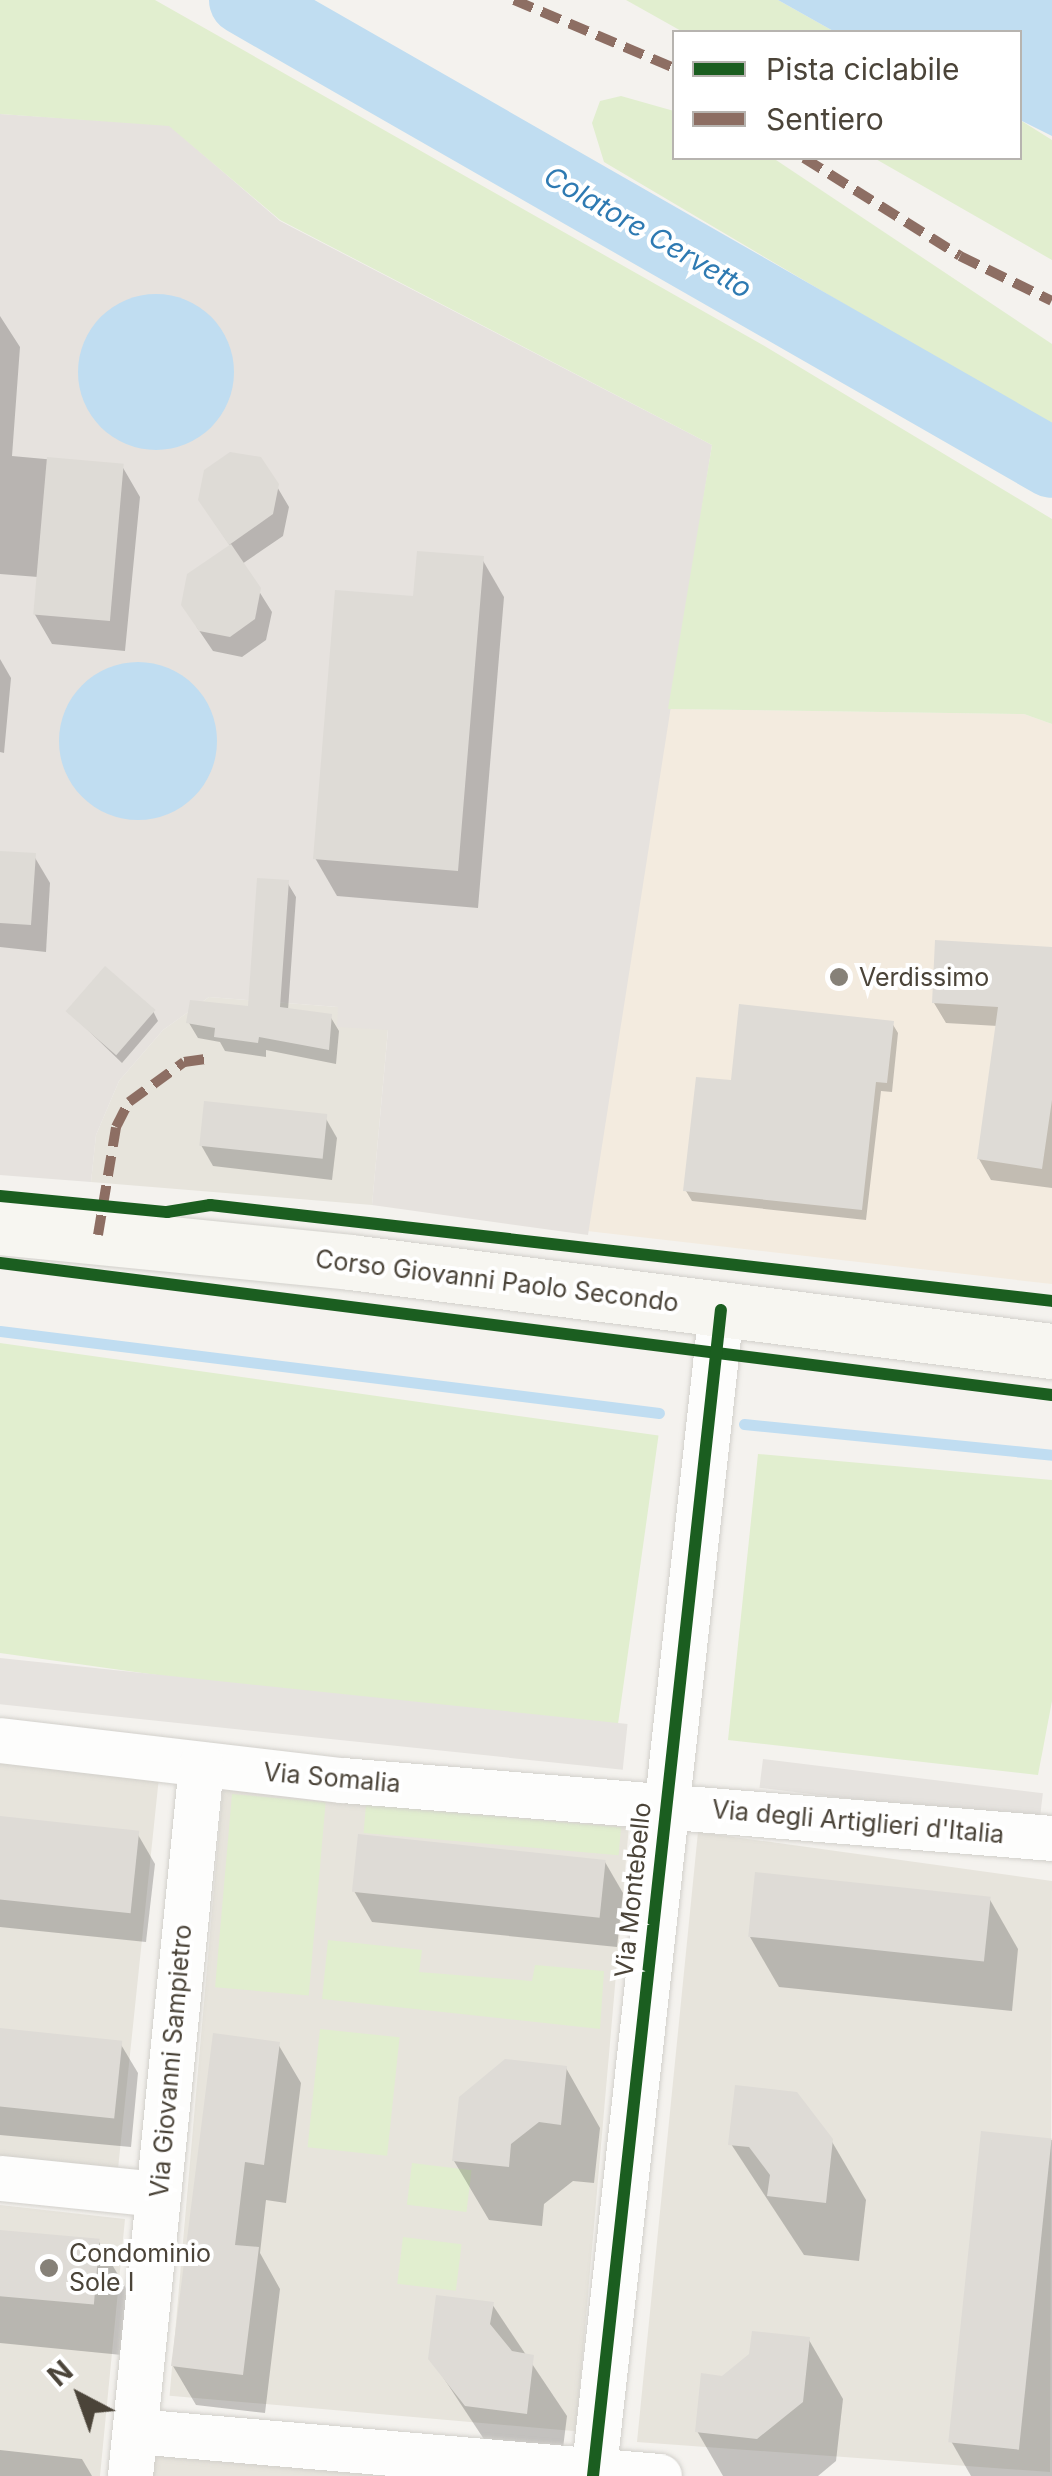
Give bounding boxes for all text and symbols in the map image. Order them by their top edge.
legend [672,30,1022,160]
text: Pista ciclabile [766,51,960,87]
text: Sentiero [766,101,884,137]
water label: Colatore Cervetto [538,159,758,305]
place label: Verdissimo [859,962,989,992]
marker: Verdissimo [828,966,850,988]
street label: Corso Giovanni Paolo Secondo [314,1244,680,1318]
street label: Via Somalia [262,1757,402,1799]
street label: Via degli Artiglieri d'Italia [711,1794,1005,1850]
street label: Via Montebello [609,1801,657,1979]
street label: Via Giovanni Sampietro [144,1923,198,2199]
place label: Condominio Sole I [69,2239,211,2298]
marker: Condominio Sole I [38,2257,60,2279]
north arrow [30,2346,130,2446]
text: N [41,2354,80,2393]

